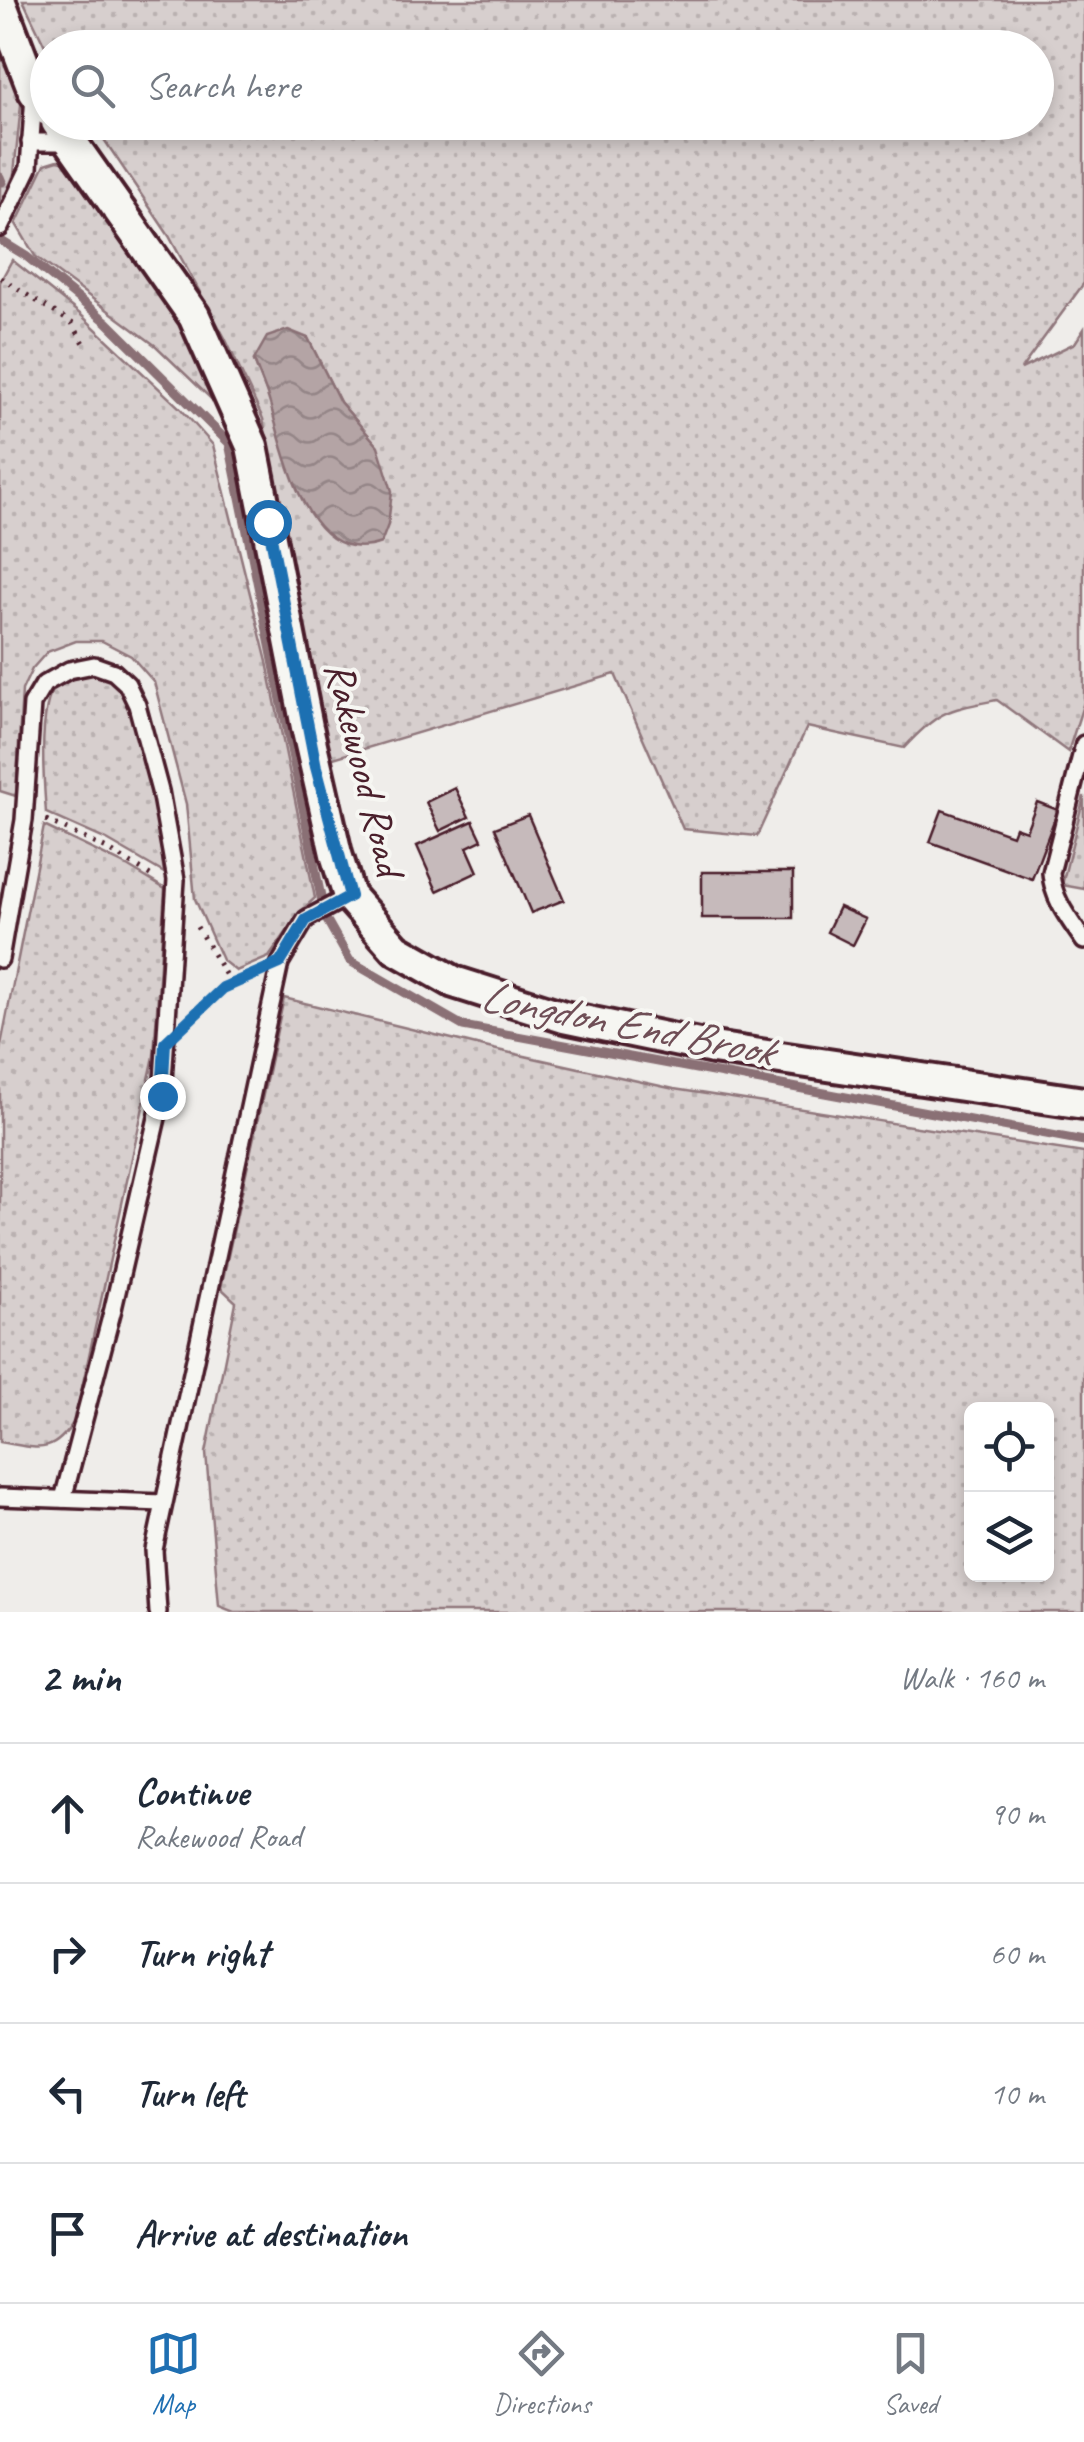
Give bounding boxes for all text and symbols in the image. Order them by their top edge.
search box [30,30,1054,140]
icon: search [65,58,120,113]
text: Search here [145,62,300,109]
route start [246,500,292,546]
street label: Rakewood Road [312,656,418,887]
water label: Longdon End Brook [476,967,784,1081]
route end [140,1074,186,1120]
map controls [964,1402,1054,1582]
button: locate [964,1402,1054,1492]
button: layers [964,1492,1054,1582]
text: 2 min [40,1651,120,1704]
text: Walk · 160 m [900,1657,1044,1698]
text: Continue [135,1769,249,1816]
icon: ahead [40,1786,95,1841]
text: 90 m [990,1793,1044,1834]
text: Rakewood Road [135,1816,301,1857]
icon: right [40,1926,95,1981]
text: Turn right [135,1930,269,1977]
text: 60 m [990,1933,1044,1974]
icon: left [40,2066,95,2121]
text: Turn left [135,2070,245,2117]
text: 10 m [990,2073,1044,2114]
icon: arrive [40,2206,95,2261]
text: Arrive at destination [135,2210,407,2257]
tab: Map [146,2326,201,2421]
tab: Directions [493,2326,591,2421]
tab: Saved [883,2326,938,2421]

